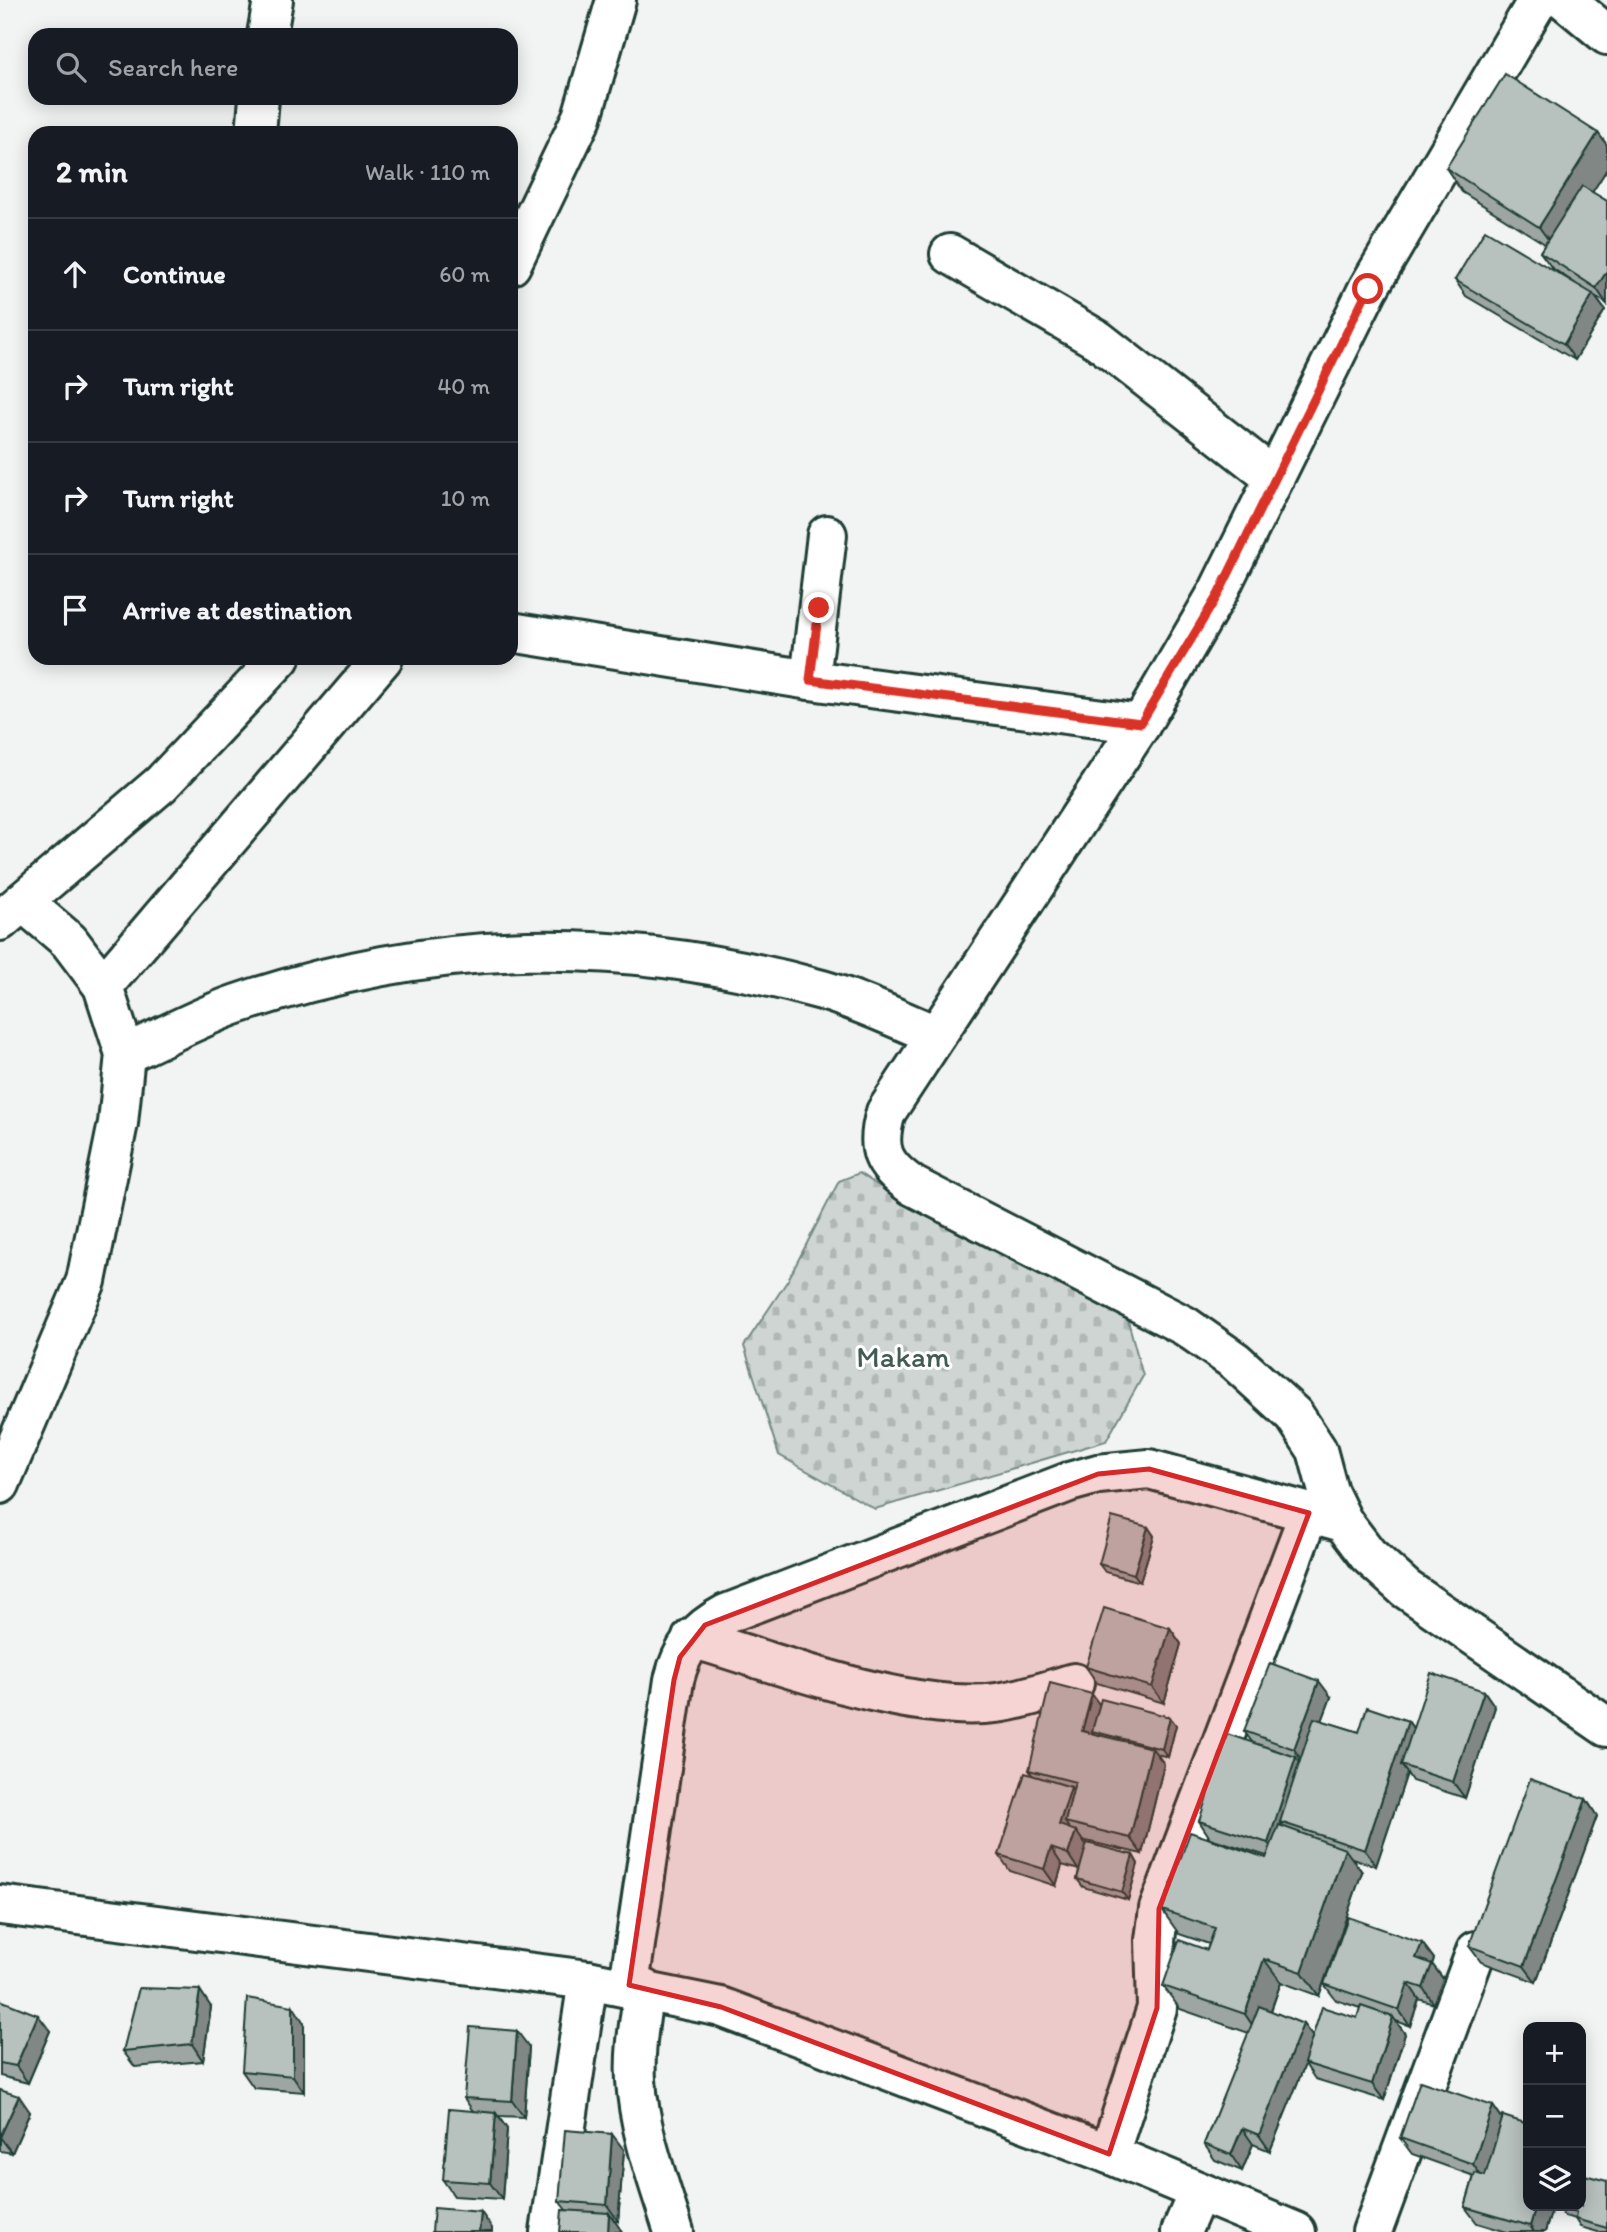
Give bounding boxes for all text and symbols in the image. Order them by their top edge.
search box [28,28,518,105]
icon: search [52,48,90,86]
text: Search here [108,51,238,83]
text: 2 min [56,153,127,190]
text: Walk · 110 m [365,158,490,186]
icon: ahead [56,255,94,293]
text: Continue [123,258,226,290]
text: 60 m [439,260,490,288]
route start [1352,273,1383,304]
icon: right [56,367,94,405]
text: Turn right [123,370,234,402]
text: 40 m [437,372,490,400]
icon: right [56,479,94,517]
text: Turn right [123,482,234,514]
text: 10 m [441,484,490,512]
icon: arrive [56,591,94,629]
route end [803,592,834,623]
text: Arrive at destination [123,594,352,626]
park label: Makam [856,1338,950,1375]
map controls [1523,2022,1586,2211]
button: + [1523,2022,1586,2085]
button: − [1523,2085,1586,2148]
button: layers [1523,2148,1586,2211]

